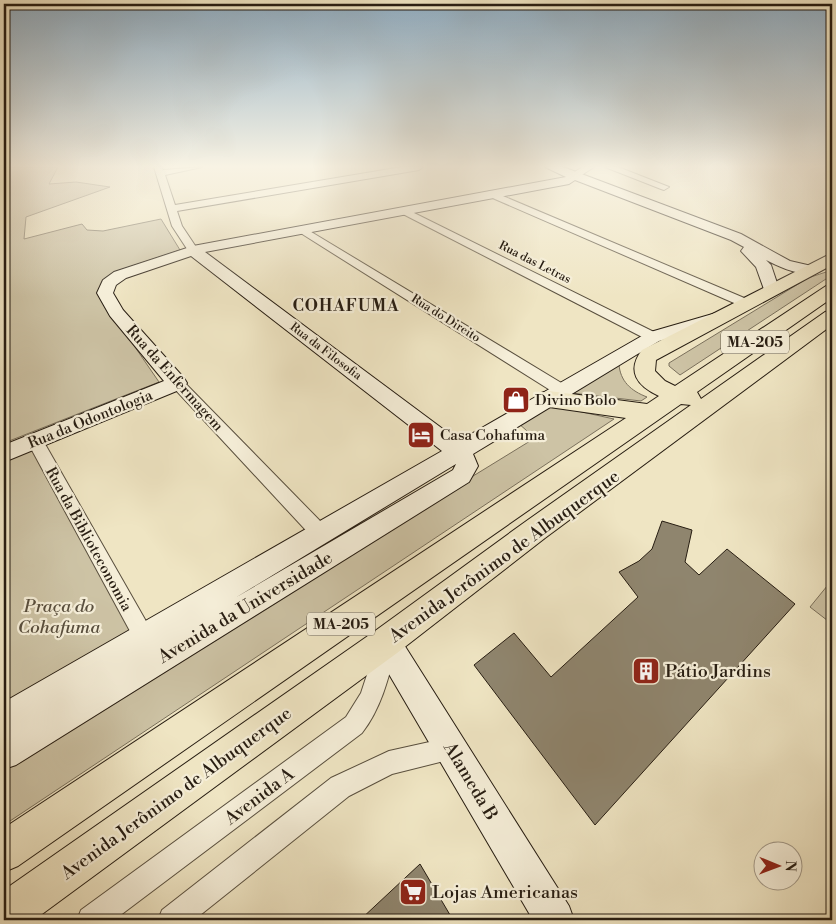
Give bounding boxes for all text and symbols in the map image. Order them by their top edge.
street label: Rua das Letras [496,238,573,287]
street label: Rua do Direito [408,291,483,346]
district label: COHAFUMA [292,296,400,316]
street label: Rua da Filosofia [287,319,365,384]
street label: Rua da Enfermagem [122,321,227,435]
road number: MA-205 [721,331,789,354]
shop icon: Divino Bolo [501,385,531,415]
street label: Rua da Odontologia [25,386,156,453]
place label: Divino Bolo [535,391,616,410]
hotel icon: Casa Cohafuma [406,420,436,450]
place label: Casa Cohafuma [440,426,546,445]
street label: Rua da Biblioteconomia [41,464,136,615]
street label: Avenida Jerônimo de Albuquerque [384,465,624,648]
street label: Avenida da Universidade [153,546,337,669]
park label: Praça do Cohafuma [18,595,101,639]
road number: MA-205 [307,612,375,636]
building icon: Pátio Jardins [631,656,661,686]
place label: Pátio Jardins [665,660,771,683]
street label: Avenida Jerônimo de Albuquerque [56,702,296,885]
street label: Alameda B [438,737,503,825]
street label: Avenida A [219,762,299,831]
north arrow [754,842,804,892]
text: N [781,861,799,872]
supermarket icon: Lojas Americanas [398,877,428,907]
place label: Lojas Americanas [432,881,578,904]

